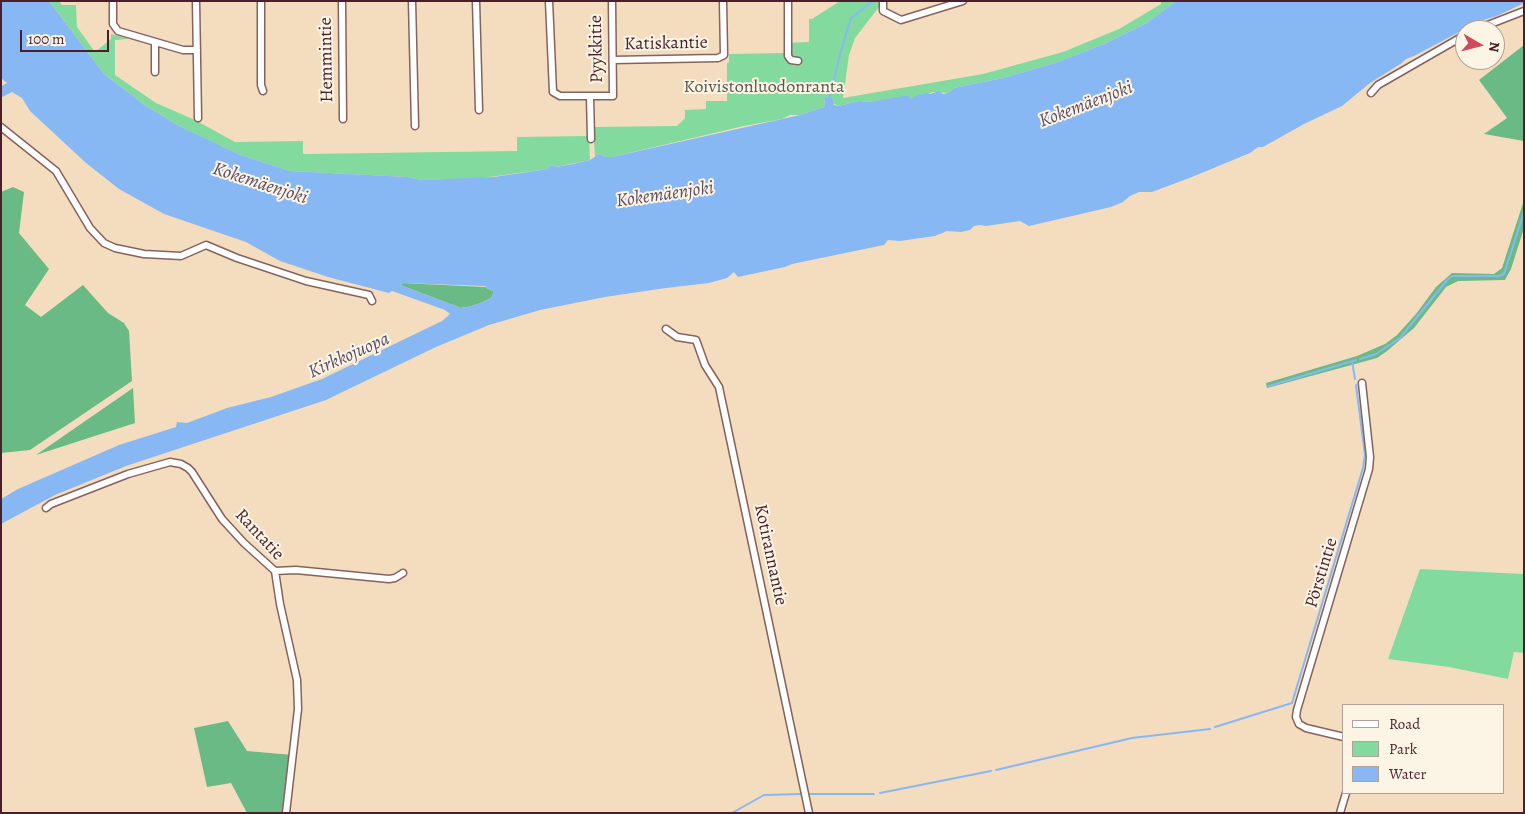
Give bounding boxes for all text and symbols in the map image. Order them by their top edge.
street label: Pyykkitie [586,15,608,83]
street label: Hemmintie [315,17,339,103]
scale bar [22,20,111,52]
north arrow [1455,20,1505,70]
text: 100 m [28,29,65,49]
street label: Katiskantie [624,32,708,56]
text: N [1484,41,1504,53]
park label: Koivistonluodonranta [684,77,844,99]
water label: Kokemäenjoki [1036,77,1136,133]
water label: Kokemäenjoki [210,158,310,210]
water label: Kokemäenjoki [615,177,715,213]
water label: Kirkkojuopa [305,328,393,384]
street label: Kotirannantie [749,502,791,608]
street label: Rantatie [230,505,288,565]
street label: Pörstintie [1301,535,1343,611]
legend [1342,704,1505,794]
text: Road [1389,714,1420,734]
text: Park [1389,739,1417,759]
text: Water [1389,764,1426,784]

